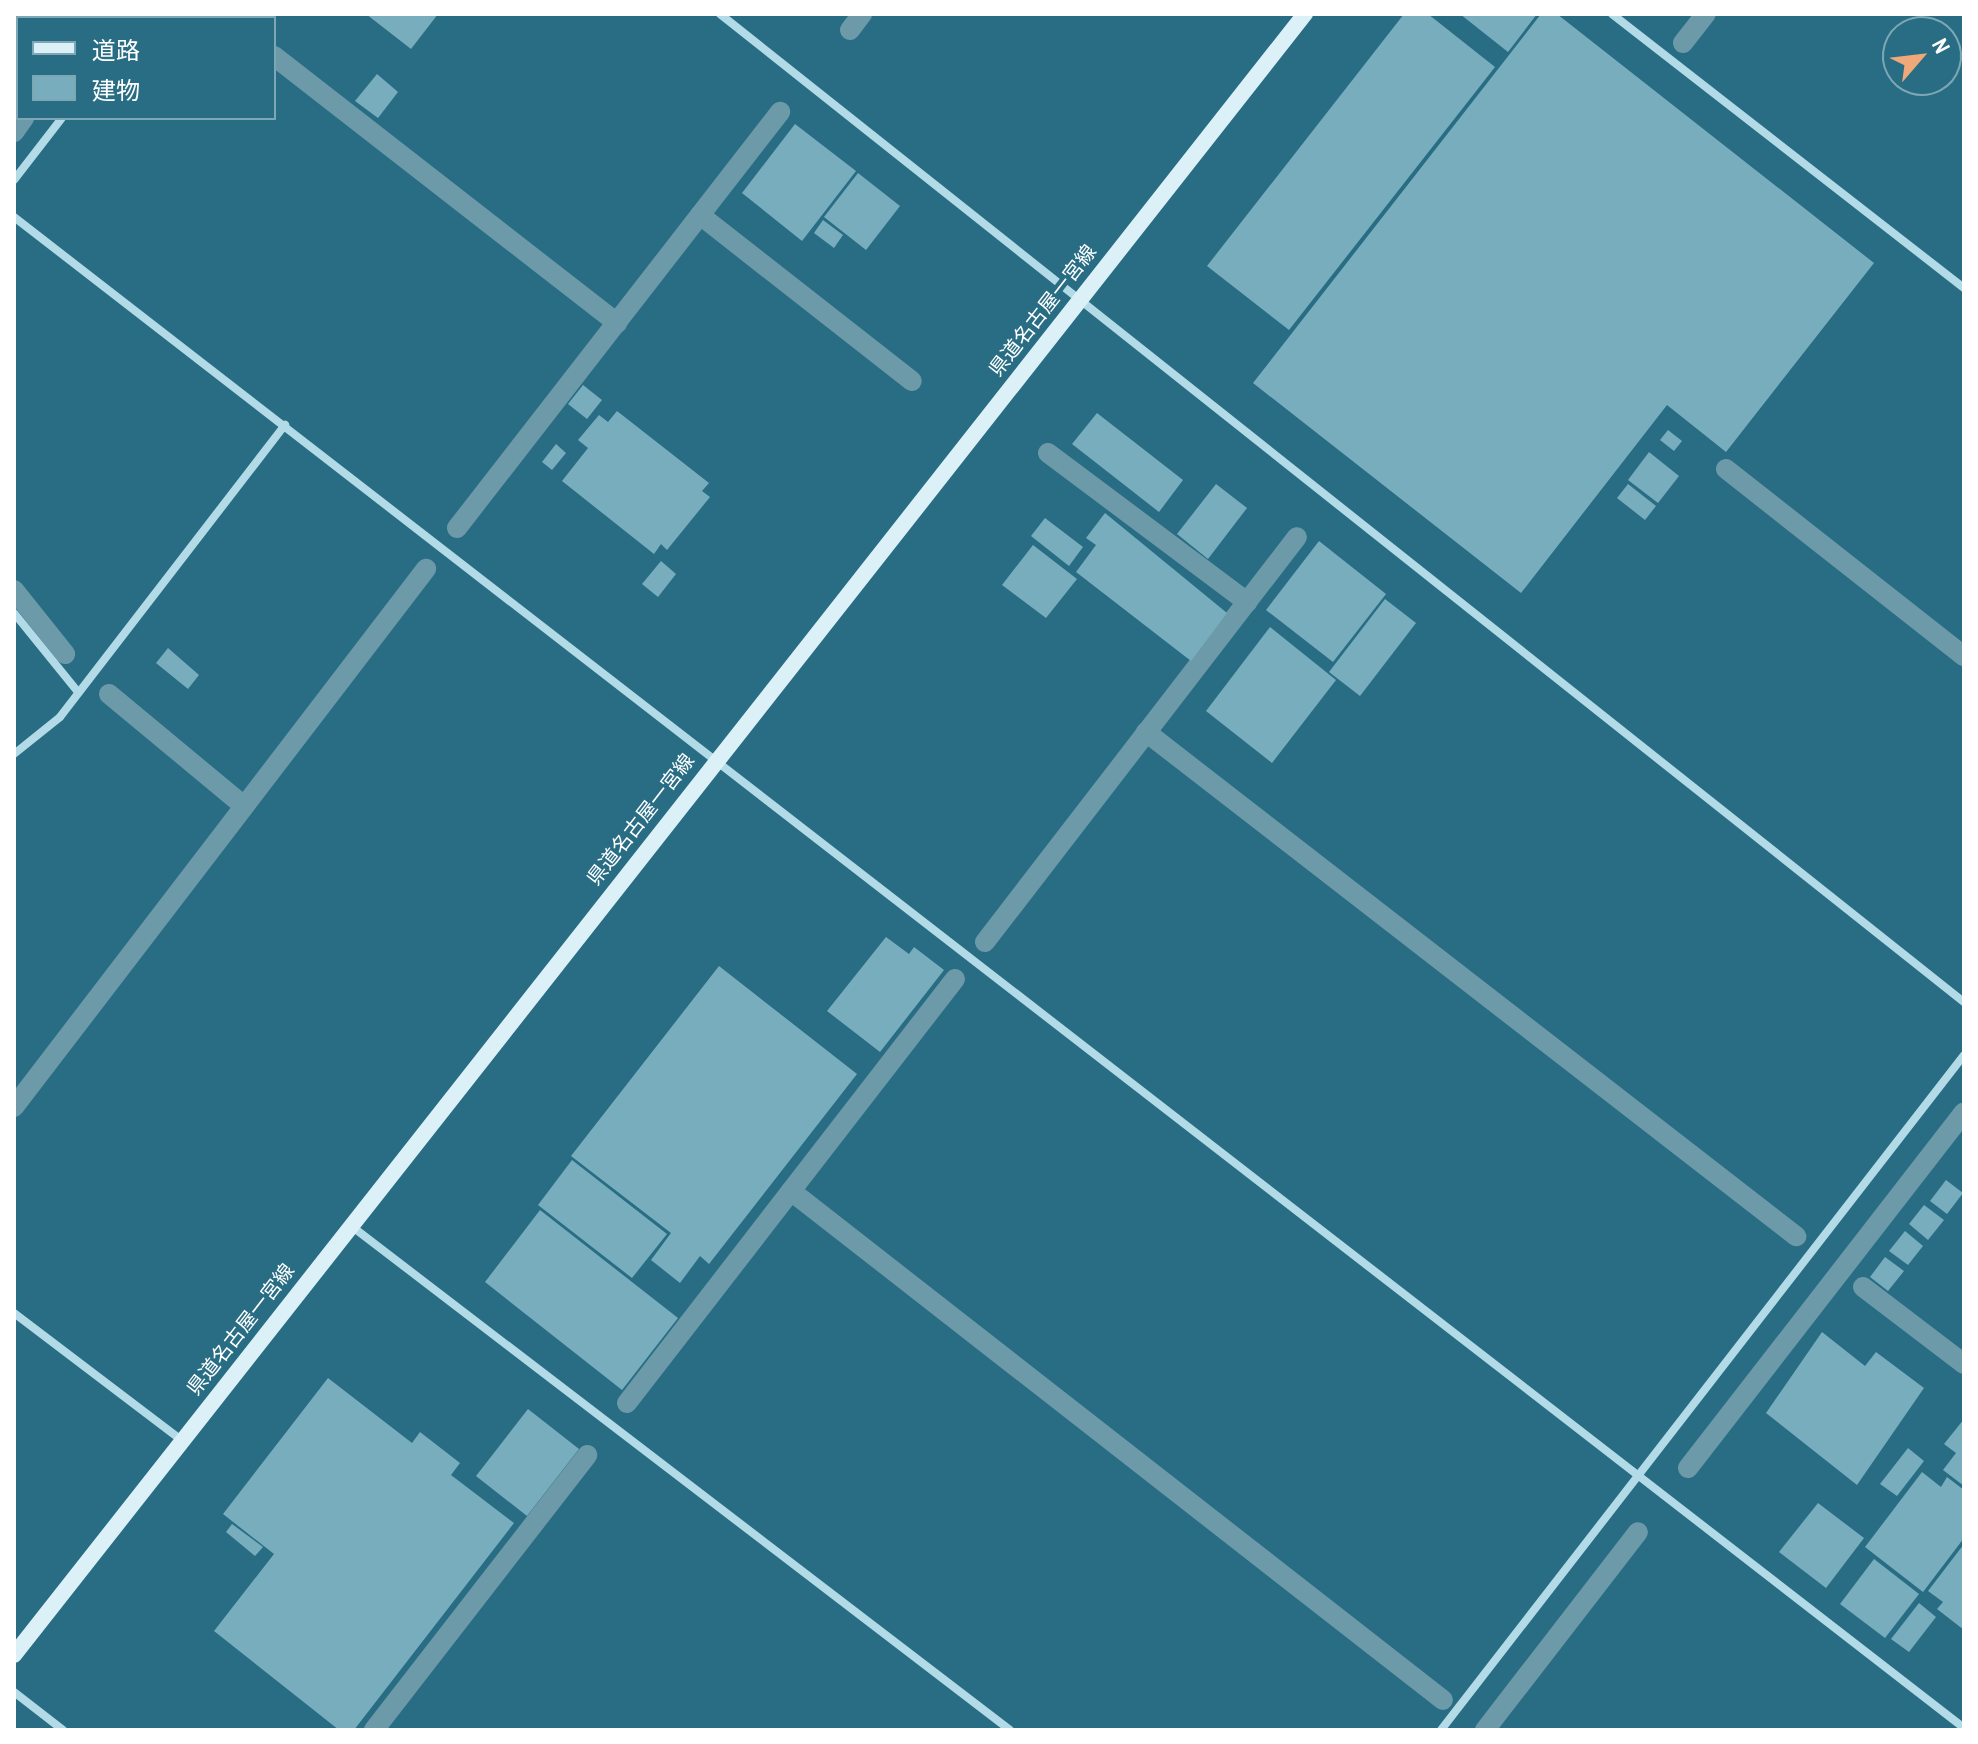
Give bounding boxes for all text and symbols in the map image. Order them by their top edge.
legend [16,16,276,120]
north arrow [1882,16,1962,96]
text: N [1925,33,1958,58]
text: 道路 [92,34,140,66]
text: 建物 [92,74,140,106]
street label: 県道名古屋一宮線 [983,240,1101,380]
street label: 県道名古屋一宮線 [581,749,699,889]
street label: 県道名古屋一宮線 [181,1259,299,1399]

